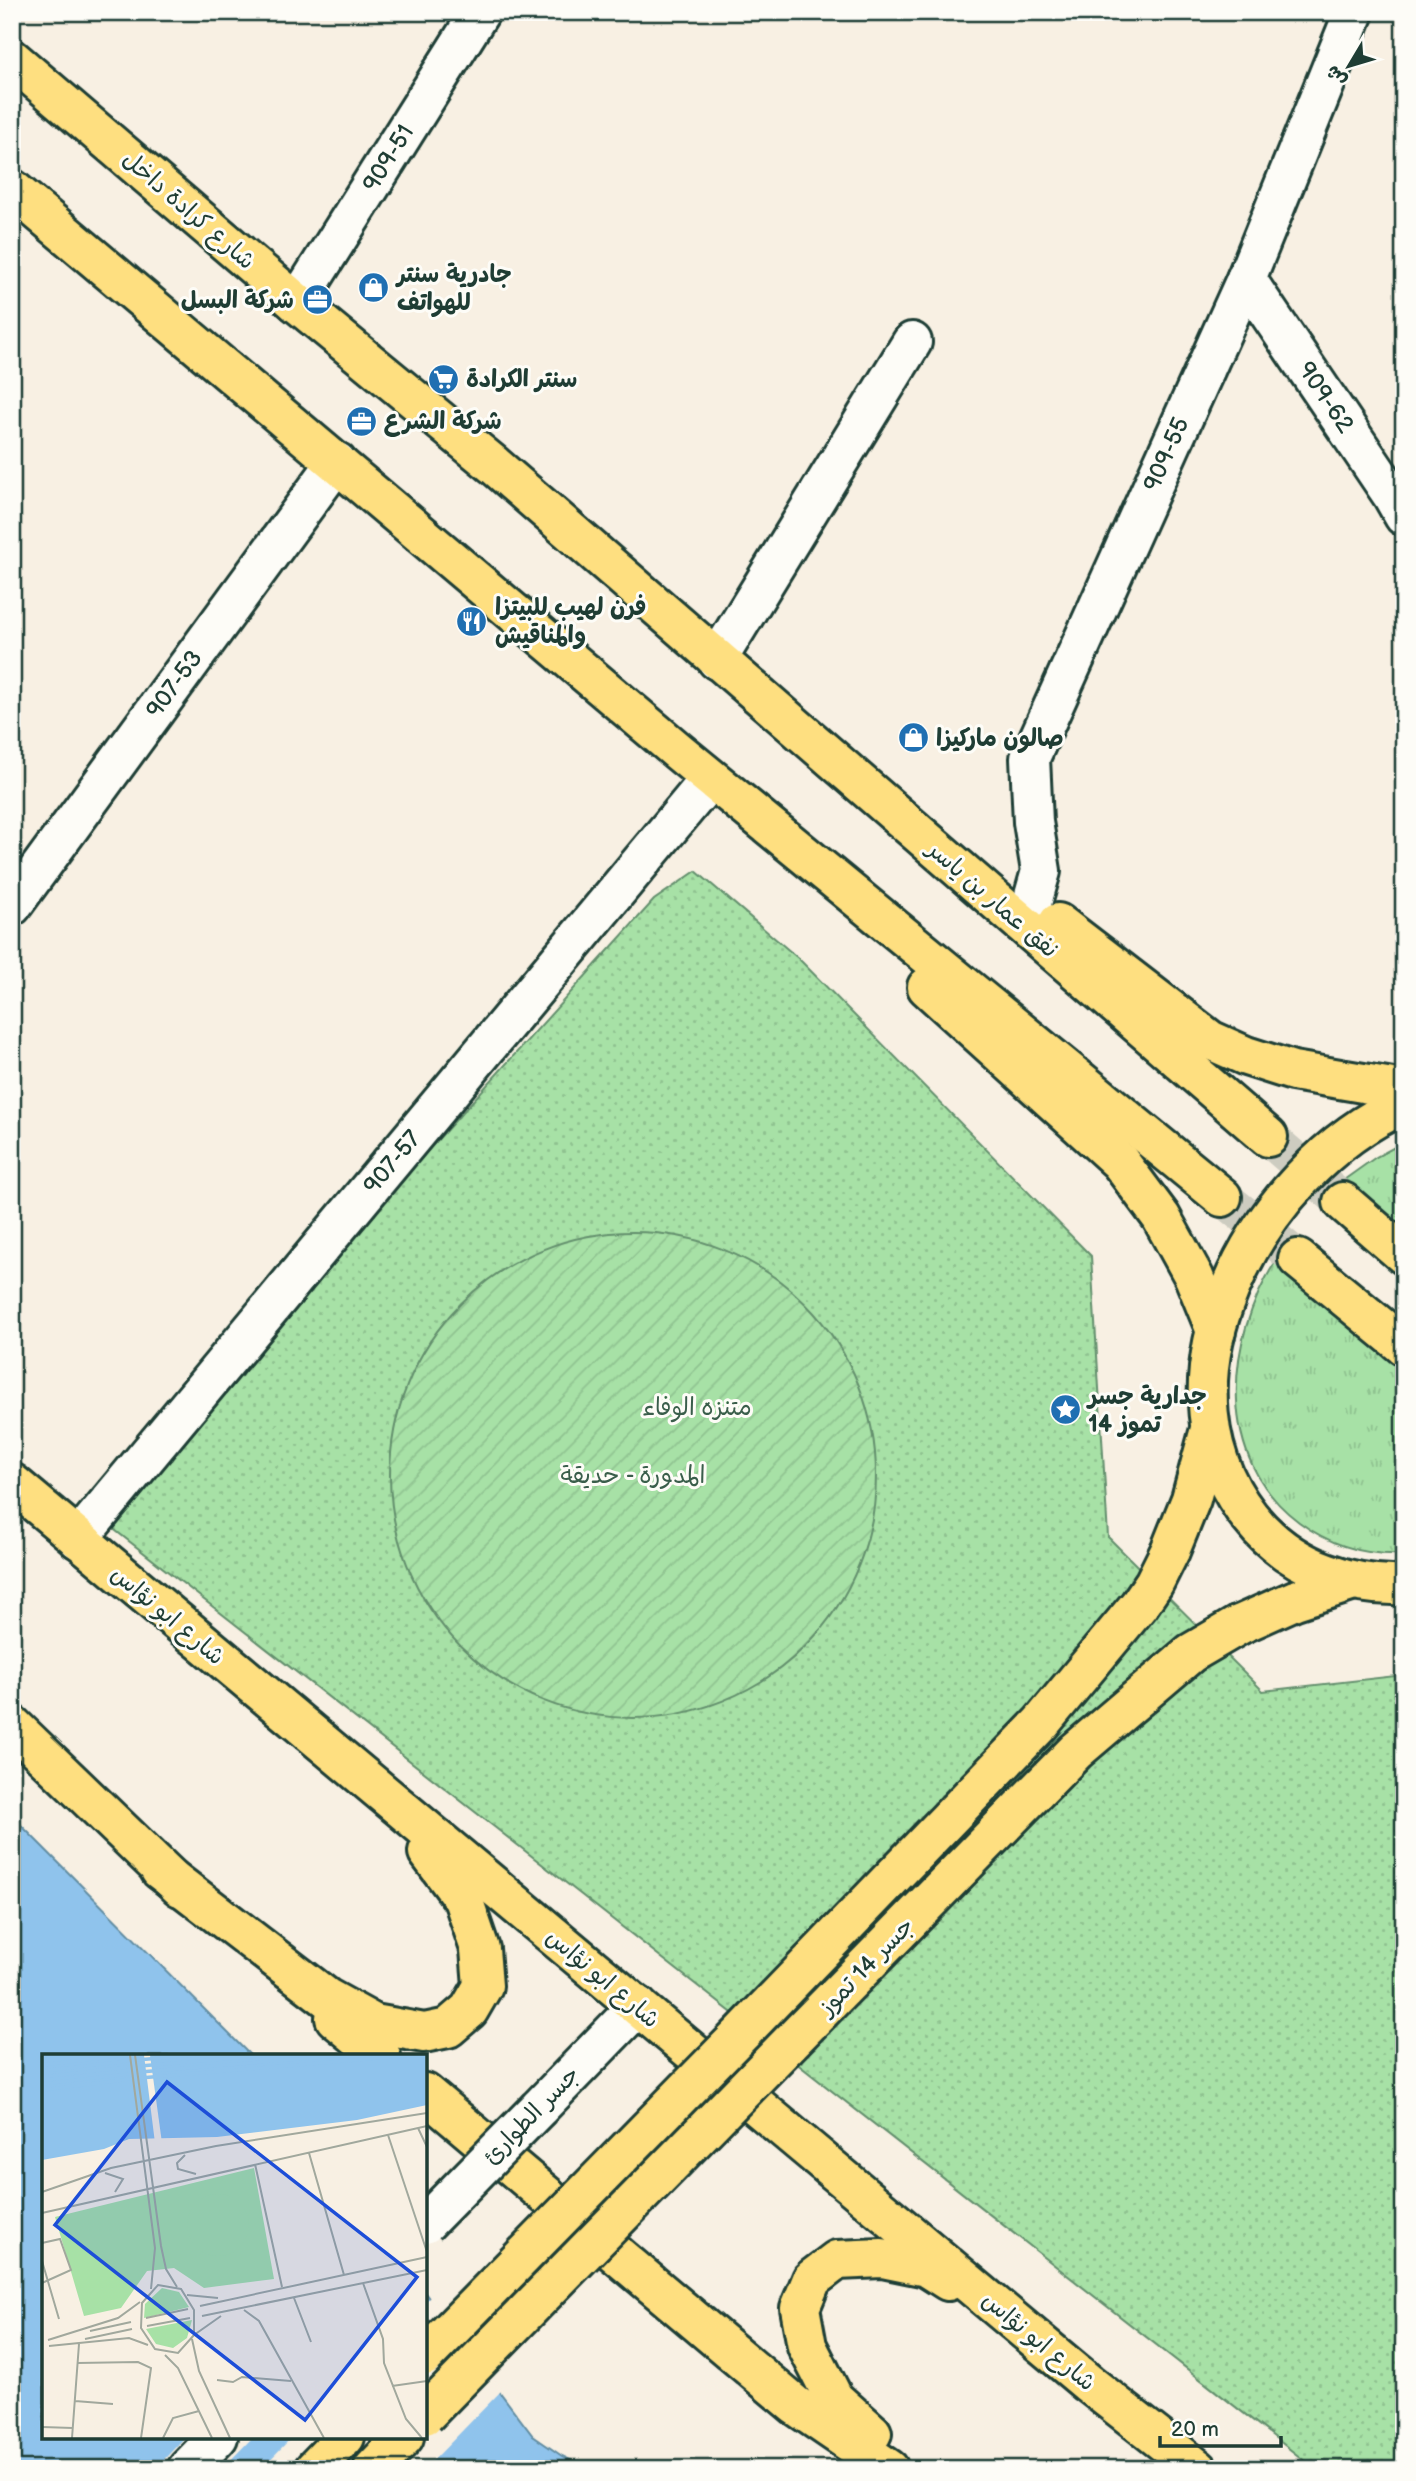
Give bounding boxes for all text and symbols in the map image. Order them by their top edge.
north arrow [1314,32,1384,102]
text: ش [1321,60,1352,91]
street label: 909-51 [357,119,420,197]
street label: شارع كرادة داخل [115,145,261,277]
place label: جادرية سنتر للهواتف [395,260,512,318]
shop icon: جادرية سنتر للهواتف [357,271,391,305]
office icon: شركة البسل [300,283,334,317]
place label: شركة البسل [181,286,294,315]
street label: 909-62 [1291,356,1360,438]
supermarket icon: سنتر الكرادة [426,362,460,396]
place label: سنتر الكرادة [466,365,578,394]
office icon: شركة الشرع [344,404,378,438]
place label: شركة الشرع [384,407,502,437]
street label: 909-55 [1137,413,1196,496]
place label: فرن لهيب للبيتزا والمناقيش [495,593,647,650]
restaurant icon: فرن لهيب للبيتزا والمناقيش [455,604,489,638]
street label: 907-53 [140,645,209,724]
shop icon: صالون ماركيزا [896,721,930,755]
place label: صالون ماركيزا [936,724,1064,754]
street label: نفق عمار بن ياسر [920,833,1064,964]
street label: 907-57 [357,1124,427,1200]
place label: جدارية جسر 14 تموز [1086,1382,1207,1439]
park label: متنزه الوفاء [642,1393,752,1423]
place icon: جدارية جسر 14 تموز [1048,1393,1082,1427]
park label: المدورة - حديقة [561,1461,705,1490]
street label: شارع ابو نؤاس [104,1559,230,1673]
street label: جسر 14 تموز [811,1911,920,2023]
street label: شارع ابو نؤاس [539,1922,665,2036]
inset map [42,2054,427,2439]
street label: جسر الطوارئ [477,2060,586,2171]
street label: شارع ابو نؤاس [975,2285,1101,2399]
scale bar [1160,2404,1281,2448]
text: 20 m [1171,2417,1219,2442]

